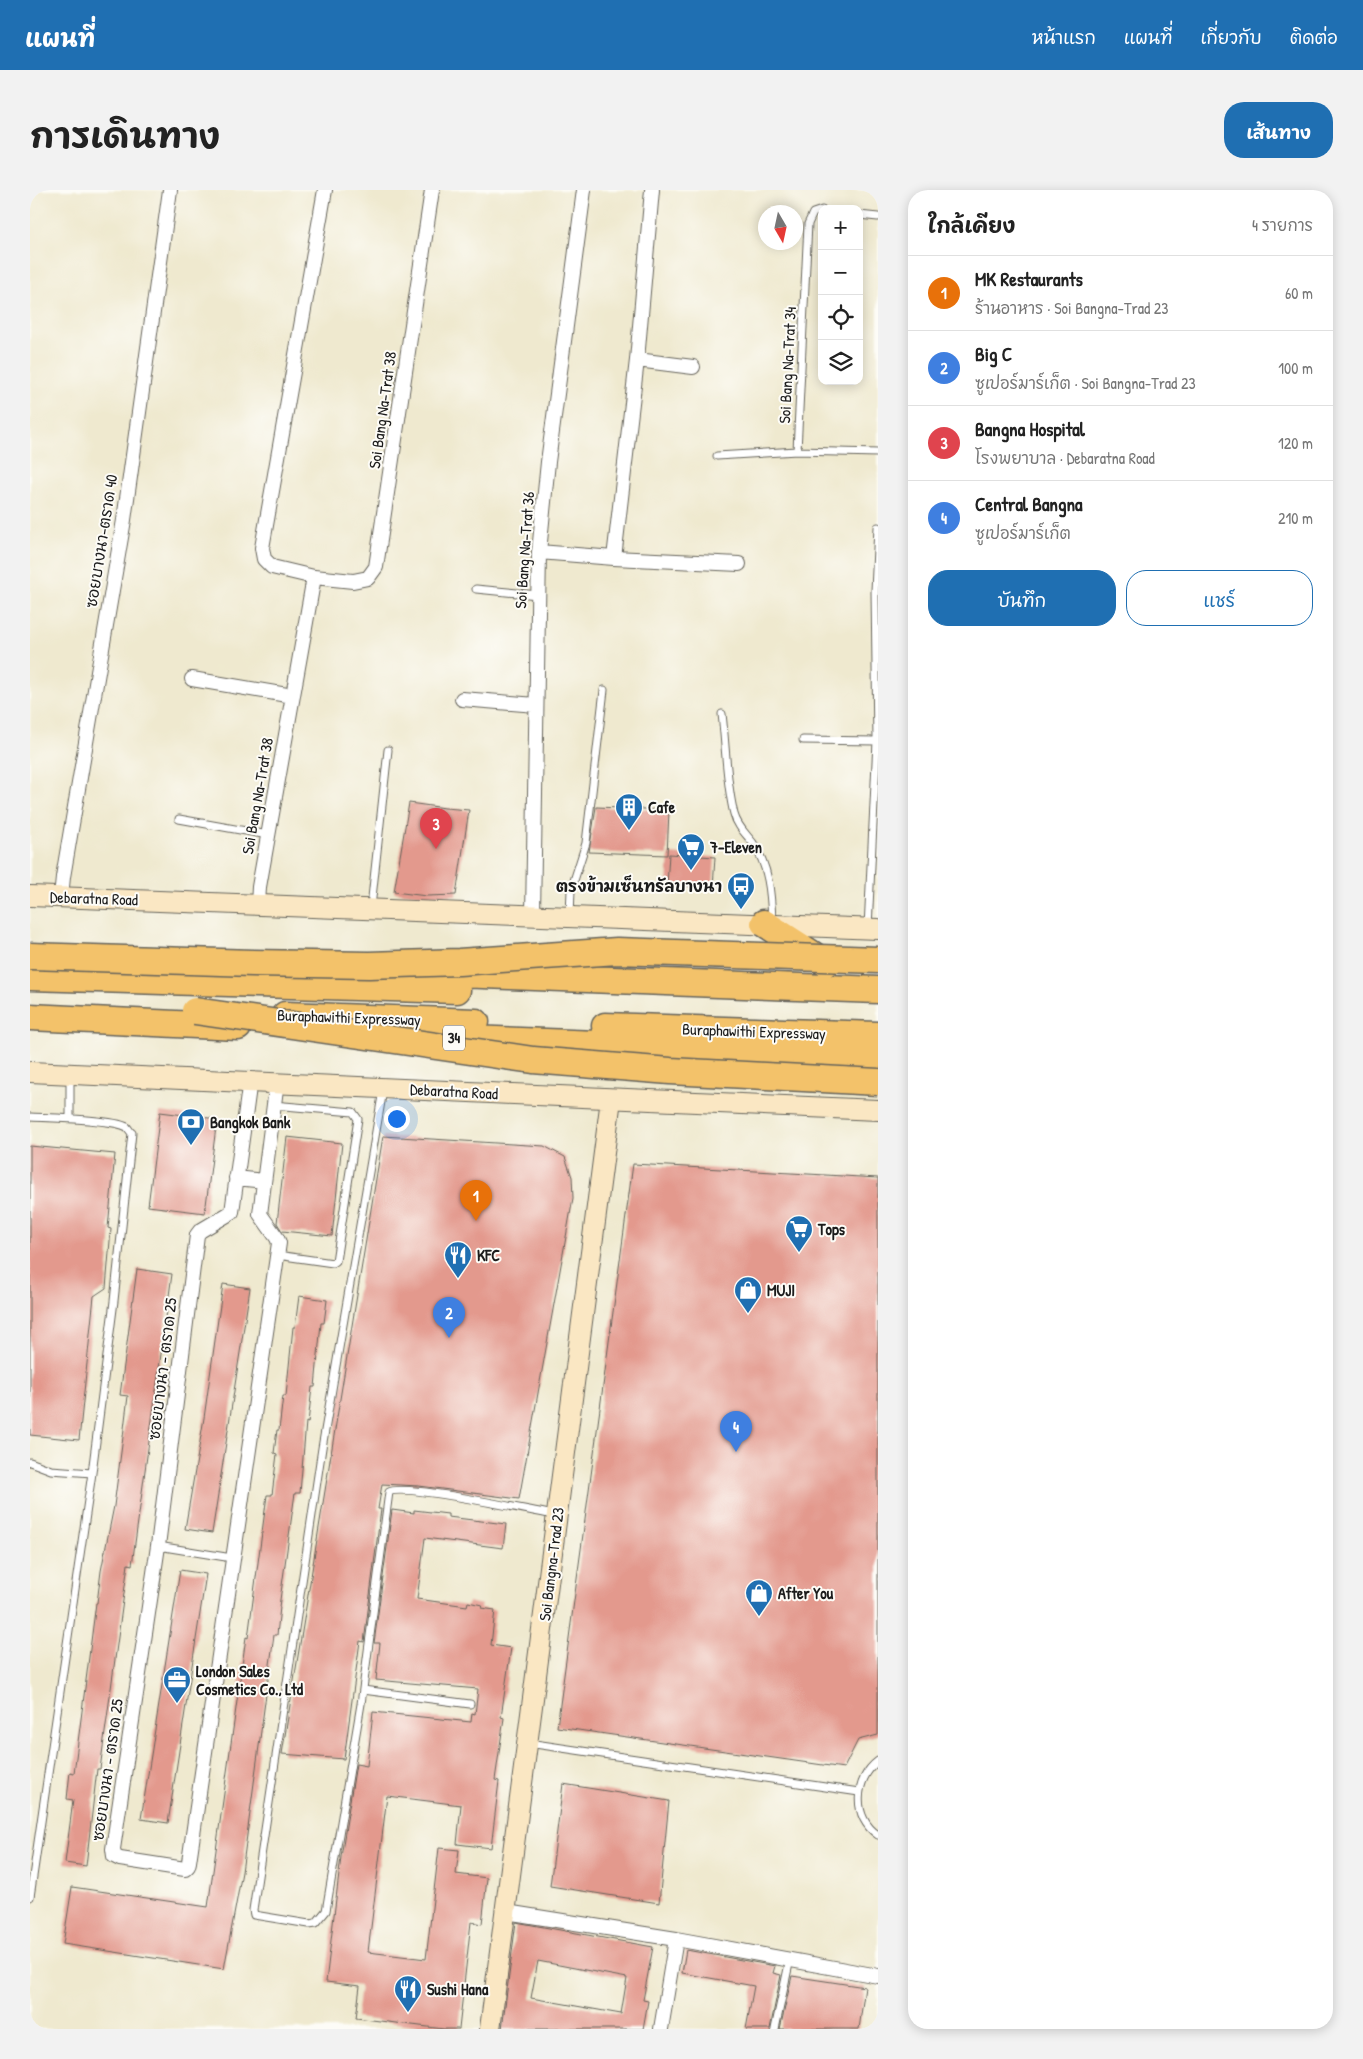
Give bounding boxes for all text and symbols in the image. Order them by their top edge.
text: แผนที่ [25,22,95,54]
text: หน้าแรก [1032,25,1096,50]
text: แผนที่ [1124,25,1172,50]
text: เกี่ยวกับ [1200,25,1262,50]
text: ติดต่อ [1290,25,1338,50]
button: เส้นทาง [1224,102,1333,158]
text: การเดินทาง [30,112,220,159]
north arrow [758,205,803,250]
map controls [818,205,863,385]
button: + [818,205,863,250]
text: ใกล้เคียง [928,211,1015,240]
text: 4 รายการ [1252,214,1313,236]
button: − [818,250,863,295]
text: MK Restaurants [975,266,1083,292]
text: 1 [941,282,947,304]
text: 60 m [1285,282,1313,304]
button: locate [818,295,863,340]
text: ร้านอาหาร · Soi Bangna-Trad 23 [975,297,1169,319]
street label: Soi Bang Na-Trat 34 [773,306,801,424]
button: layers [818,340,863,385]
text: Big C [975,341,1012,367]
street label: Soi Bang Na-Trat 38 [363,350,401,470]
text: 2 [940,357,948,379]
text: 100 m [1278,357,1313,379]
text: ซูเปอร์มาร์เก็ต · Soi Bangna-Trad 23 [975,372,1196,394]
text: Bangna Hospital [975,416,1085,442]
text: 3 [940,432,948,454]
text: 120 m [1278,432,1313,454]
text: โรงพยาบาล · Debaratna Road [975,447,1155,469]
street label: ซอยบางนา-ตราด 40 [80,473,122,609]
street label: Soi Bang Na-Trat 36 [509,491,539,609]
text: Central Bangna [975,491,1082,517]
text: 4 [941,507,947,529]
text: 210 m [1278,507,1313,529]
text: ซูเปอร์มาร์เก็ต [975,522,1071,544]
button: บันทึก [928,570,1116,626]
button: แชร์ [1126,570,1313,626]
street label: Soi Bang Na-Trat 38 [236,736,278,856]
building icon: Cafe [614,792,644,831]
place label: Cafe [648,796,676,818]
pin: 3 [420,808,452,849]
supermarket icon: 7-Eleven [676,832,706,871]
place label: 7-Eleven [709,836,762,858]
bus stop icon: ตรงข้ามเซ็นทรัลบางนา [726,871,756,910]
place label: ตรงข้ามเซ็นทรัลบางนา [556,874,722,897]
street label: Debaratna Road [50,885,138,911]
street label: Buraphawithi Expressway [277,1003,421,1031]
street label: Buraphawithi Expressway [682,1017,826,1045]
road number: 34 [443,1026,465,1050]
street label: Debaratna Road [409,1078,499,1104]
your location [384,1106,410,1132]
bank icon: Bangkok Bank [176,1107,206,1146]
place label: Bangkok Bank [210,1111,291,1134]
pin: 1 [460,1180,492,1221]
supermarket icon: Tops [784,1214,814,1253]
place label: Tops [817,1218,846,1241]
restaurant icon: KFC [443,1240,473,1279]
place label: KFC [477,1244,500,1266]
shop icon: MUJI [733,1275,763,1314]
place label: MUJI [767,1279,795,1301]
street label: ซอยบางนา - ตราด 25 [142,1296,182,1441]
pin: 2 [433,1297,465,1338]
pin: 4 [720,1411,752,1452]
street label: Soi Bangna-Trad 23 [533,1506,569,1622]
shop icon: After You [744,1578,774,1617]
place label: After You [778,1582,834,1604]
place label: London Sales Cosmetics Co., Ltd [196,1660,304,1700]
office icon: London Sales Cosmetics Co., Ltd [162,1665,192,1704]
street label: ซอยบางนา - ตราด 25 [86,1697,128,1843]
restaurant icon: Sushi Hana [393,1974,423,2013]
place label: Sushi Hana [427,1978,489,2000]

